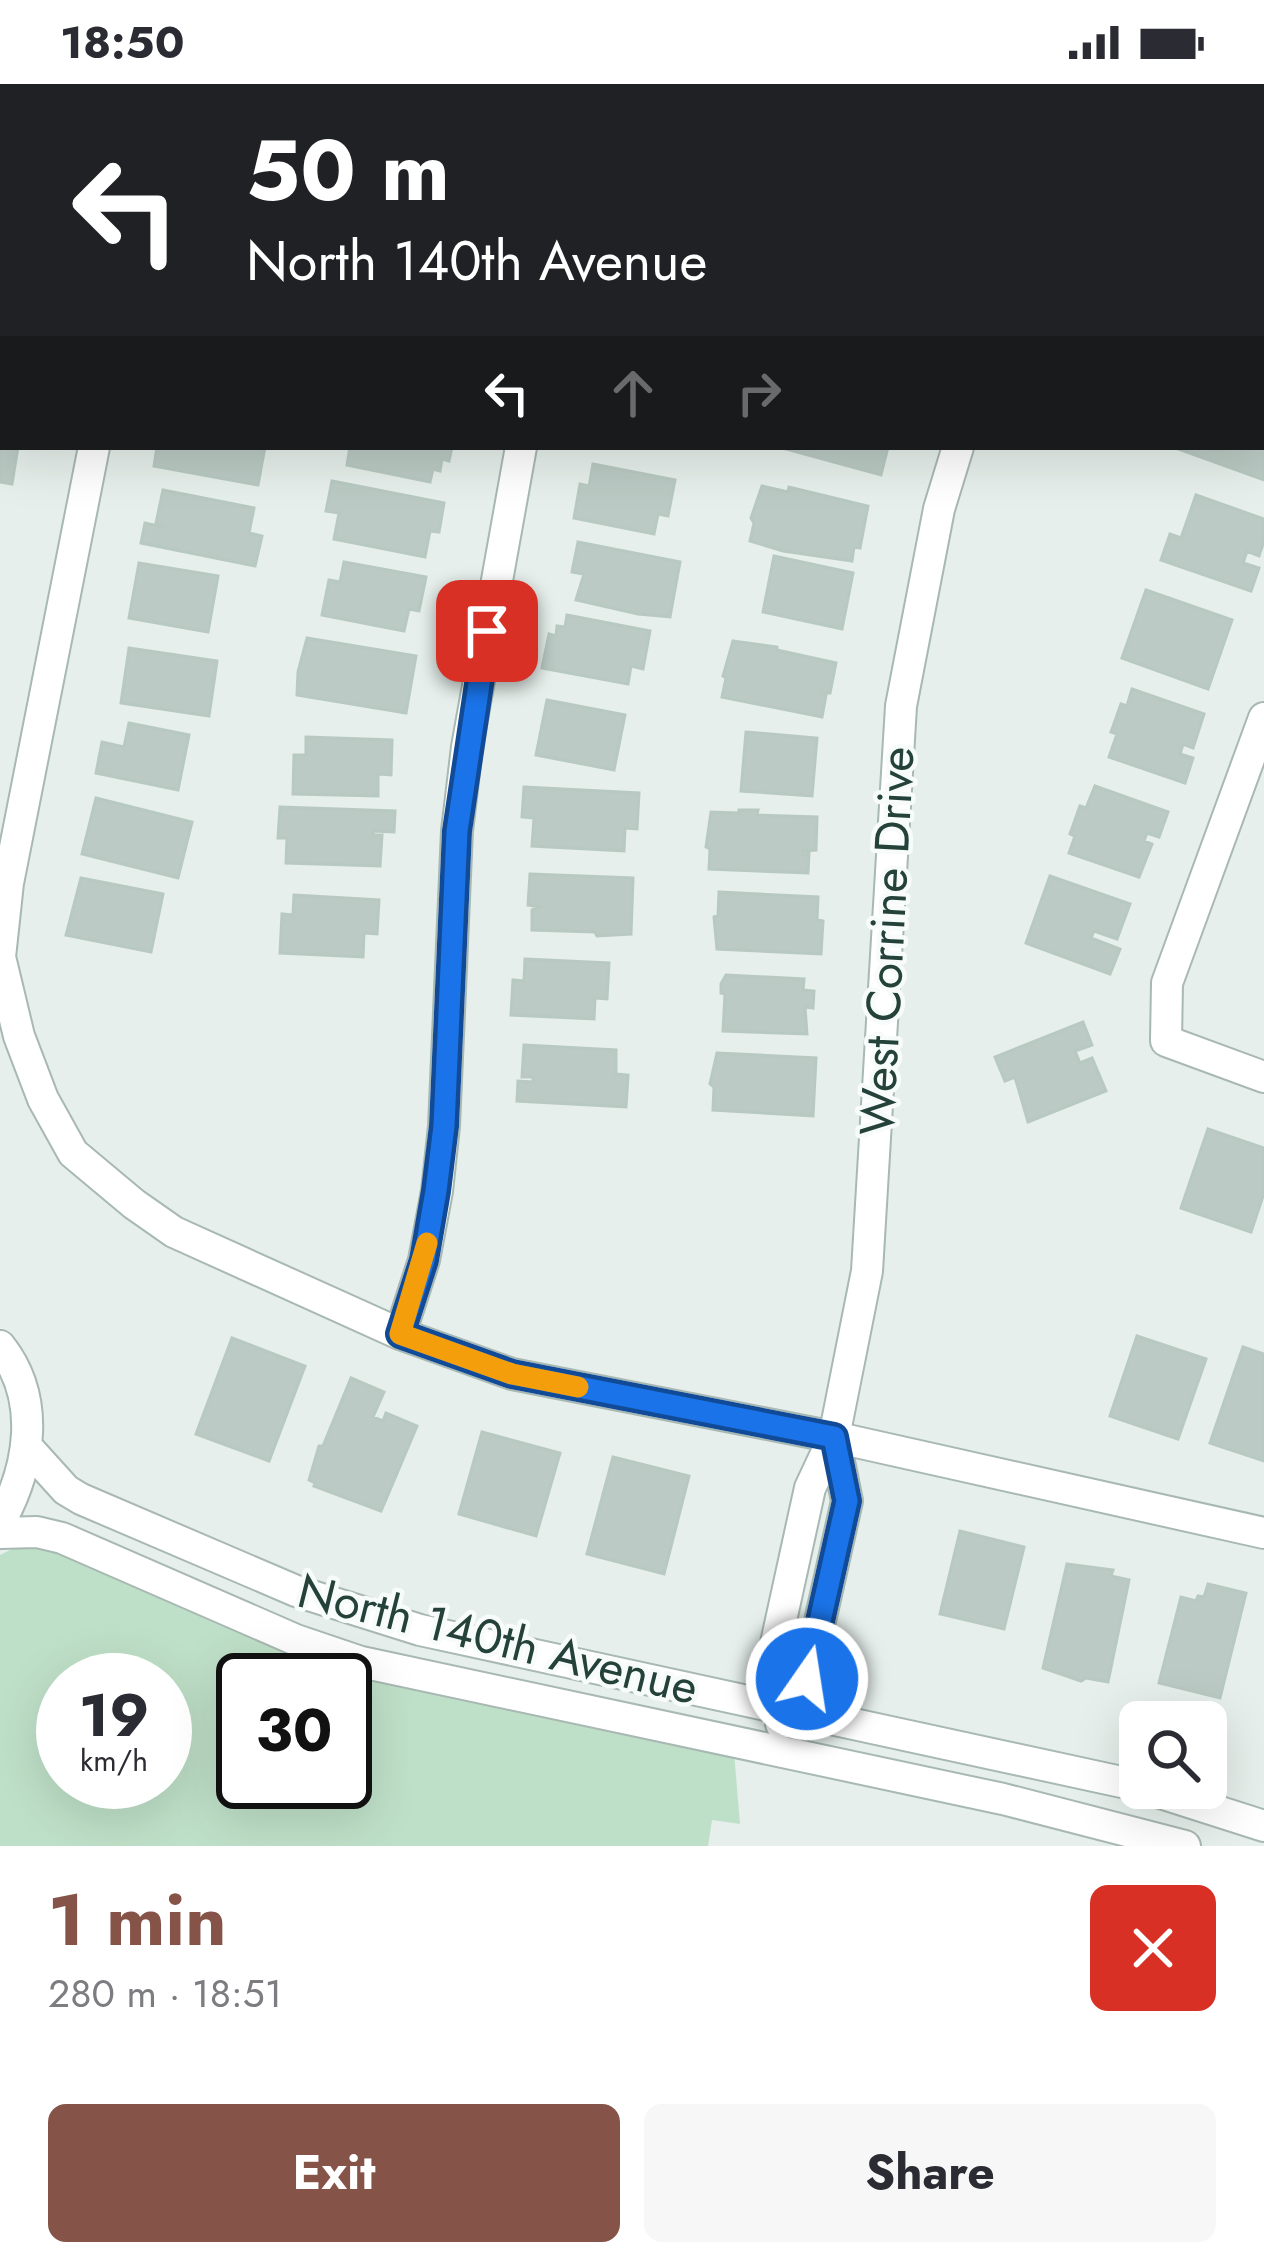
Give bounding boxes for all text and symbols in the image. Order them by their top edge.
text: 18:50 [60,10,184,75]
text: 50 m [246,110,450,232]
icon: left [48,132,204,288]
text: North 140th Avenue [246,222,707,300]
icon: left [474,360,540,426]
icon: ahead [600,360,666,426]
icon: right [726,360,792,426]
pin [436,580,538,682]
icon: arrive [454,598,520,664]
street label: West Corrine Drive [842,745,932,1137]
street label: North 140th Avenue [291,1556,705,1722]
position arrow [744,1616,870,1742]
speed limit sign: 30 [216,1653,372,1809]
text: 19 [79,1672,149,1759]
map controls [1119,1701,1227,1809]
button: search [1119,1701,1227,1809]
text: km/h [80,1739,148,1782]
text: 1 min [48,1868,227,1972]
button: close [1090,1885,1216,2011]
text: 280 m · 18:51 [48,1965,282,2022]
button: Exit [48,2104,620,2242]
button: Share [644,2104,1216,2242]

